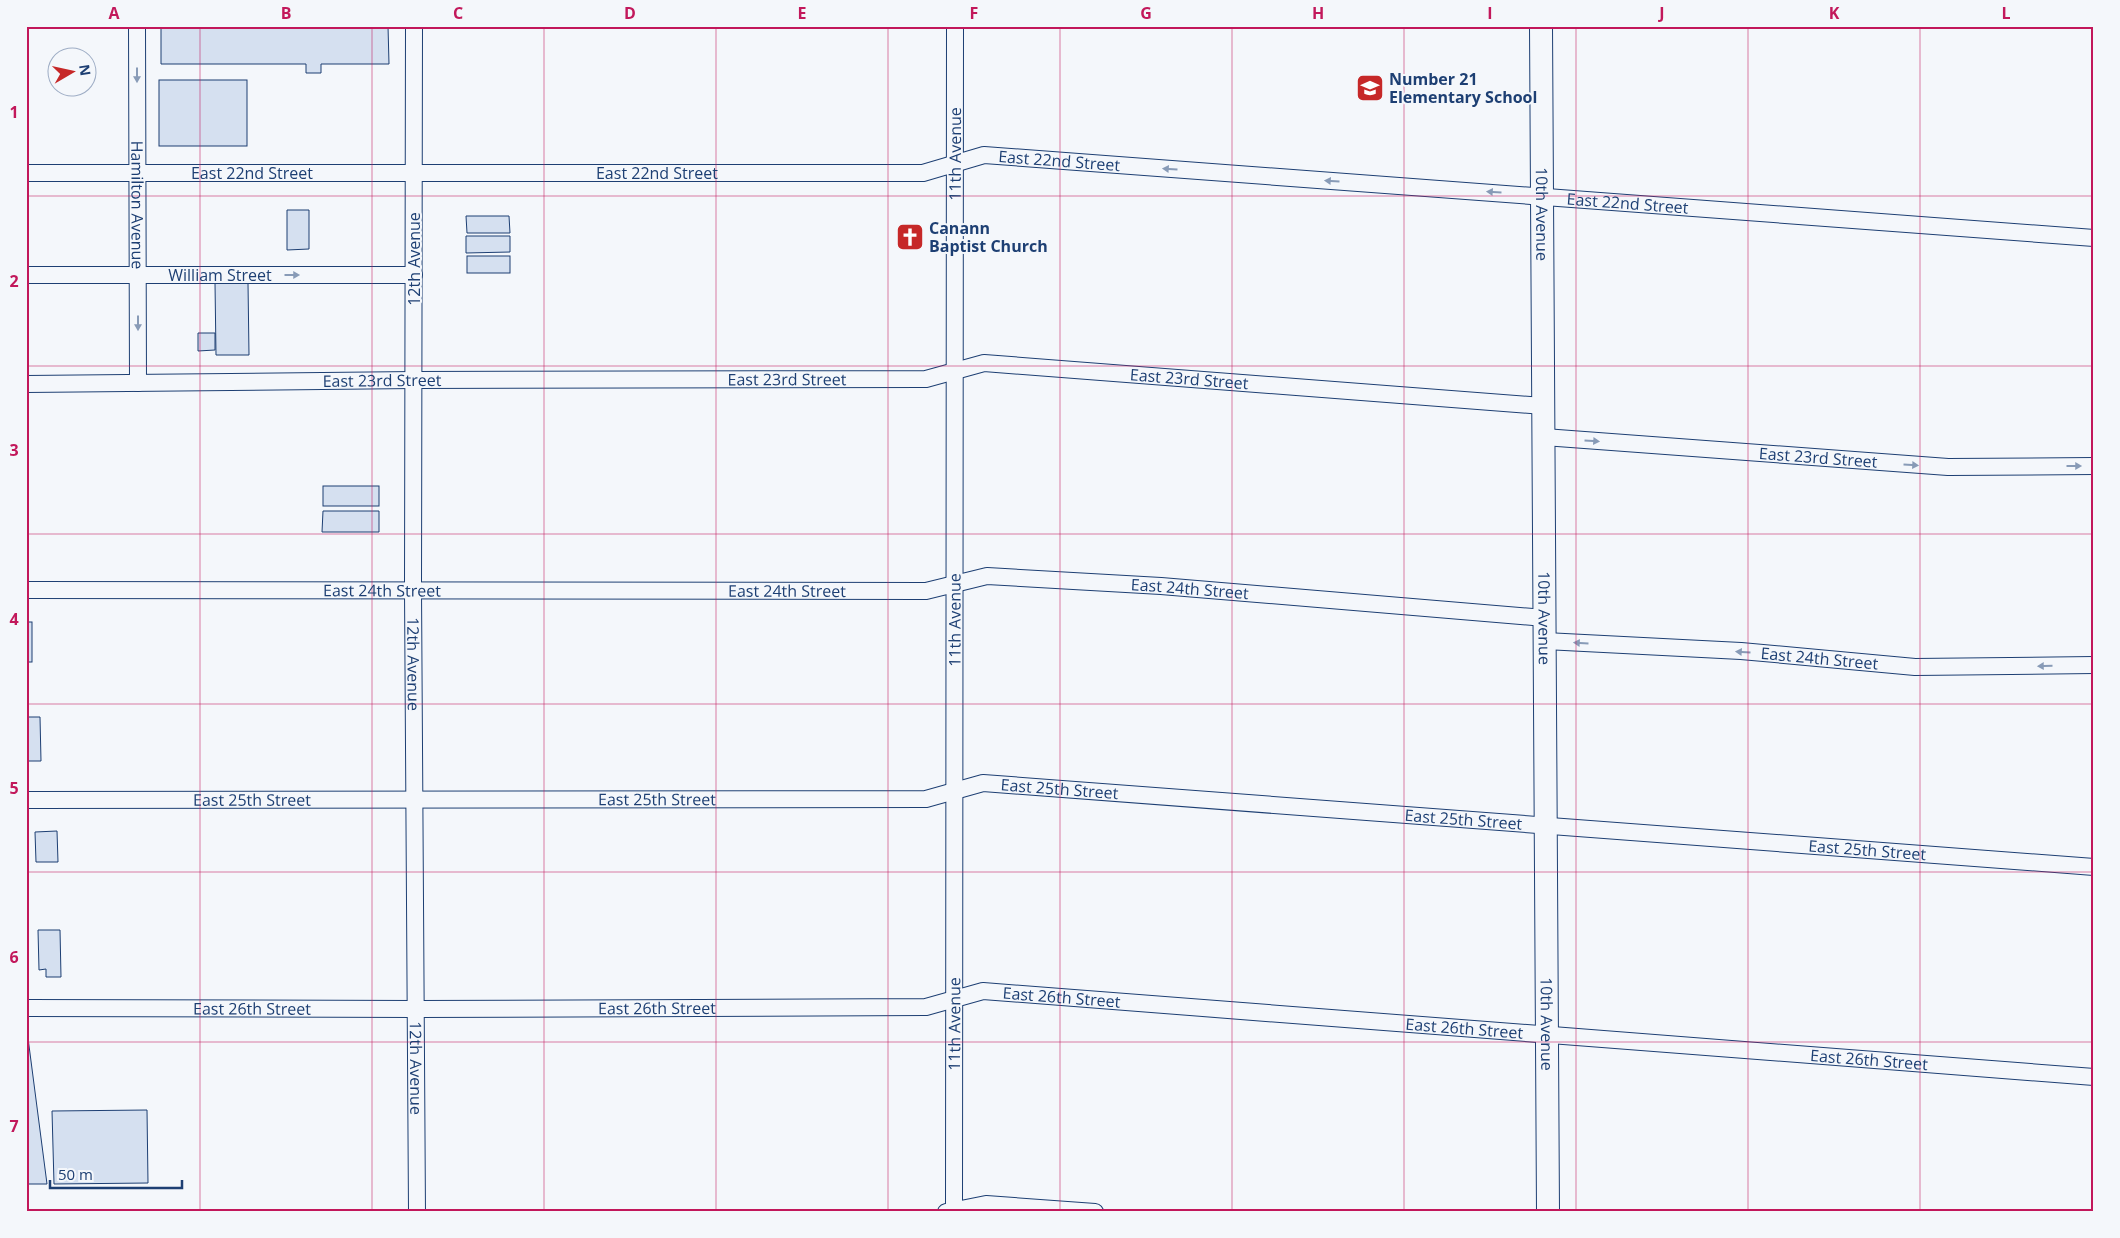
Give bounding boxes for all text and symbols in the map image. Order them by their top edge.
text: A [108,2,120,24]
text: B [281,2,291,24]
text: C [453,2,463,24]
text: D [624,2,636,24]
text: E [798,2,807,24]
text: F [970,2,978,24]
text: G [1140,2,1152,24]
text: H [1312,2,1324,24]
text: I [1487,2,1493,24]
text: J [1657,2,1665,24]
text: K [1829,2,1840,24]
text: L [2001,2,2011,24]
north arrow [48,48,98,98]
text: N [75,63,96,77]
one-way arrow [133,67,141,83]
place label: Number 21 Elementary School [1389,68,1537,108]
school or university icon: Number 21 Elementary School [1355,73,1385,103]
text: 1 [9,101,19,123]
street label: 11th Avenue [944,107,966,201]
street label: Hamilton Avenue [126,141,149,269]
street label: East 22nd Street [998,145,1121,176]
street label: East 22nd Street [191,162,313,184]
street label: East 22nd Street [596,162,718,184]
one-way arrow [1161,164,1177,172]
street label: 10th Avenue [1531,167,1553,261]
one-way arrow [1323,176,1339,184]
one-way arrow [1485,188,1501,196]
street label: East 22nd Street [1566,188,1690,219]
street label: 12th Avenue [403,212,425,306]
place label: Canann Baptist Church [929,217,1048,257]
church icon: Canann Baptist Church [895,222,925,252]
street label: William Street [168,264,272,286]
text: 2 [9,270,19,292]
one-way arrow [284,271,300,279]
one-way arrow [134,315,142,331]
street label: East 23rd Street [1129,363,1250,394]
street label: East 23rd Street [728,368,847,390]
street label: East 23rd Street [322,369,442,392]
one-way arrow [1585,437,1601,445]
text: 3 [9,439,19,461]
street label: East 23rd Street [1758,442,1879,473]
one-way arrow [1904,461,1920,469]
one-way arrow [2066,462,2082,470]
street label: 10th Avenue [1533,571,1556,665]
street label: 11th Avenue [943,573,966,667]
street label: East 24th Street [1130,573,1250,604]
street label: East 24th Street [323,579,441,601]
street label: East 24th Street [728,580,846,602]
text: 4 [9,608,19,630]
street label: 12th Avenue [402,617,425,711]
one-way arrow [1573,638,1589,646]
street label: East 24th Street [1760,642,1879,675]
one-way arrow [1735,647,1751,655]
one-way arrow [2037,662,2053,670]
street label: East 25th Street [1000,773,1120,804]
text: 5 [9,777,19,799]
street label: East 25th Street [598,788,716,810]
street label: East 25th Street [193,789,311,811]
street label: East 25th Street [1404,804,1523,835]
street label: East 25th Street [1808,834,1927,865]
text: 6 [9,946,19,968]
street label: 11th Avenue [943,977,965,1071]
street label: 10th Avenue [1536,977,1558,1071]
street label: East 26th Street [1002,982,1122,1013]
street label: East 26th Street [193,997,311,1020]
street label: East 26th Street [598,997,716,1019]
street label: East 26th Street [1405,1013,1524,1044]
street label: 12th Avenue [405,1021,427,1115]
street label: East 26th Street [1809,1044,1929,1075]
text: 7 [9,1115,19,1137]
scale bar [50,1158,182,1190]
text: 50 m [58,1164,93,1184]

